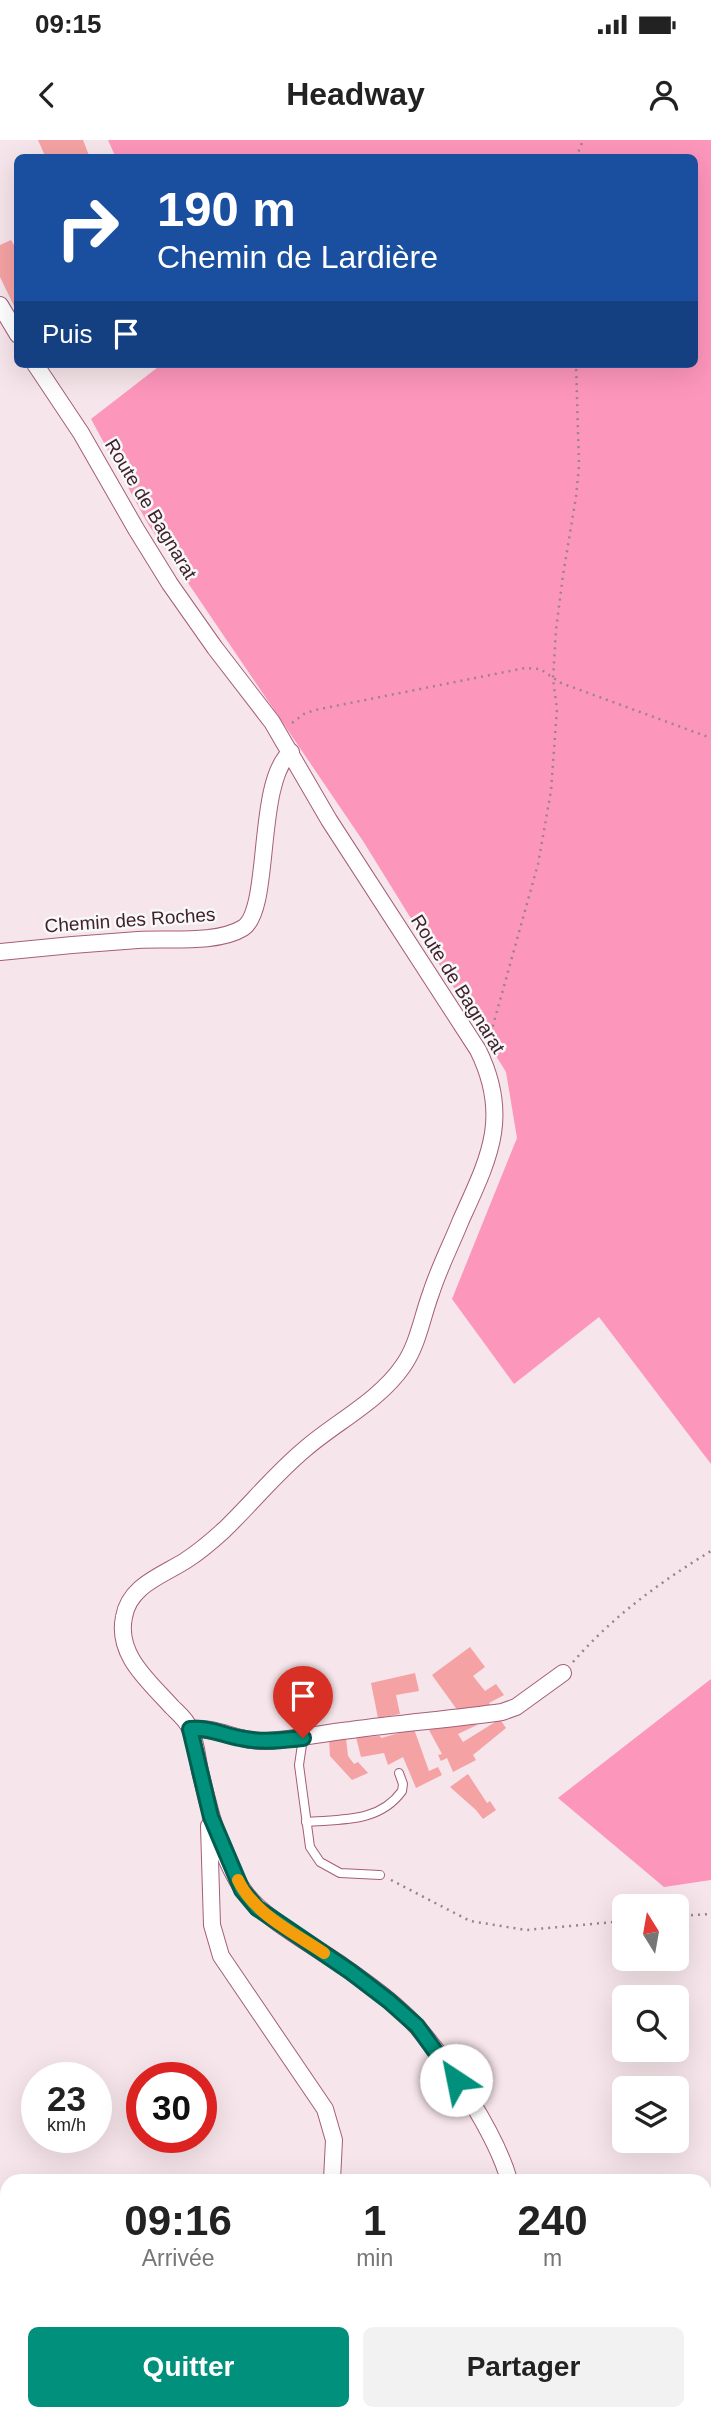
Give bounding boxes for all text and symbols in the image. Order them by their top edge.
text: 09:15 [35,9,102,39]
icon: back [28,76,66,114]
text: Headway [286,76,425,112]
icon: person [645,76,683,114]
icon: right [42,182,133,273]
text: 190 m [157,182,296,236]
text: Chemin de Lardière [157,239,438,275]
icon: arrive [107,315,145,353]
text: Puis [42,319,93,349]
street label: Route de Bagnarat [101,435,201,583]
street label: Chemin des Roches [44,904,216,936]
street label: Route de Bagnarat [407,911,510,1058]
pin [273,1666,333,1738]
icon: arrive [284,1677,322,1715]
north arrow [612,1894,690,1970]
map controls [612,1894,689,2153]
button: search [612,1985,689,2062]
position arrow [419,2043,493,2117]
speed limit sign: 30 [126,2062,217,2153]
button: layers [612,2076,689,2153]
text: 23 [47,2079,86,2118]
text: km/h [47,2115,86,2135]
text: 09:16 [124,2197,232,2244]
text: 1 [363,2197,386,2244]
text: 240 [518,2197,588,2244]
text: Arrivée [142,2245,215,2271]
text: min [356,2245,393,2271]
text: m [543,2245,562,2271]
button: Quitter [28,2327,349,2407]
button: Partager [363,2327,684,2407]

